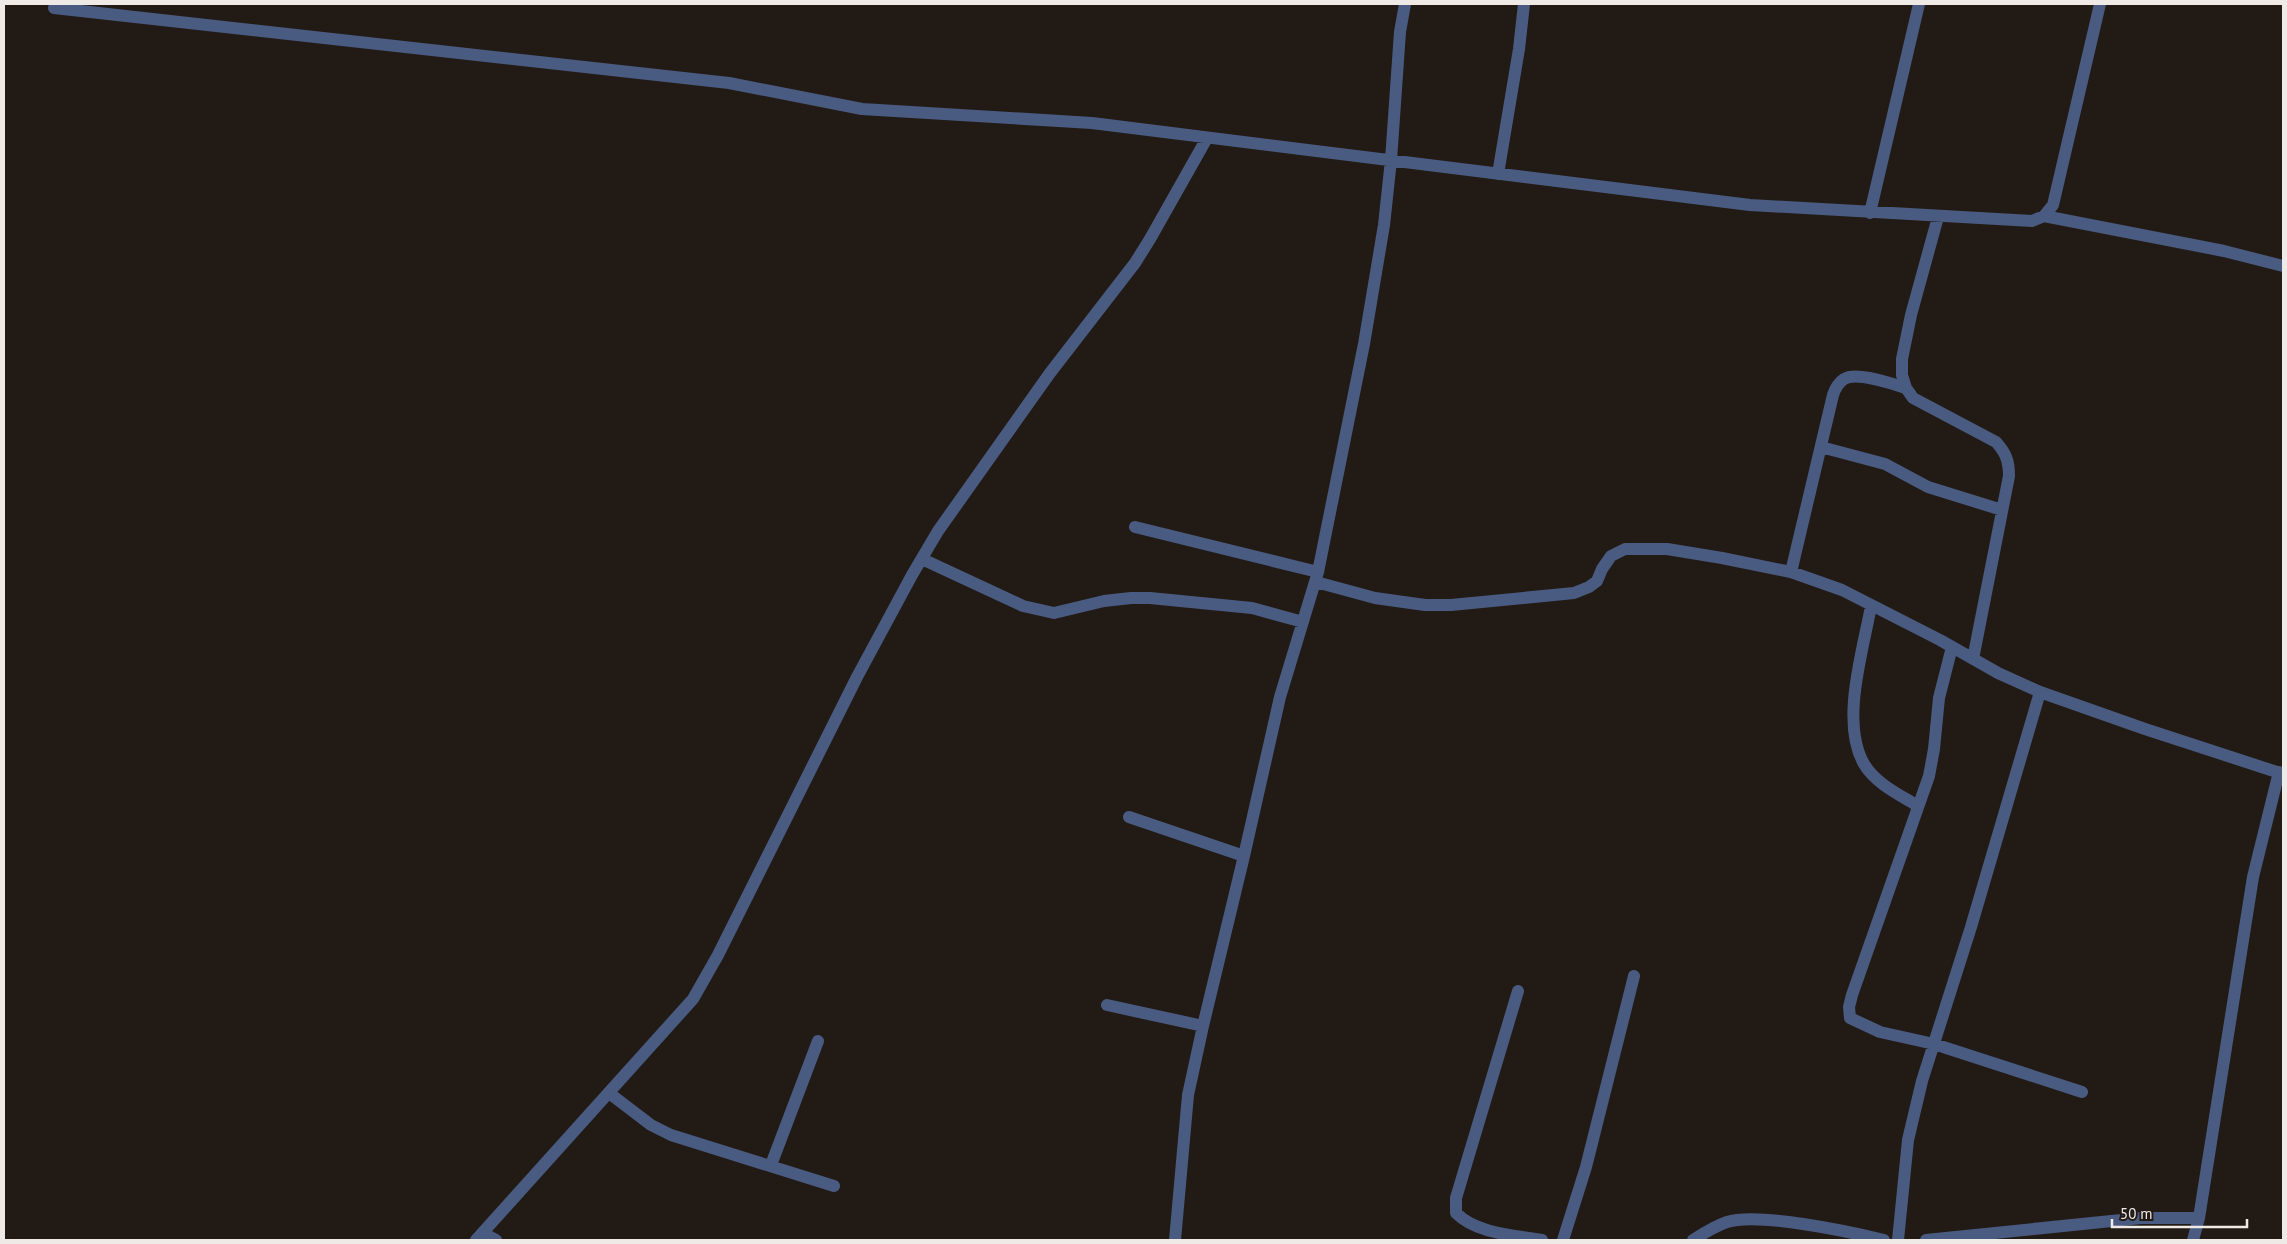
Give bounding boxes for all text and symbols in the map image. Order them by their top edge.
scale bar [2112,1196,2247,1228]
text: 50 m [2120,1204,2153,1223]

